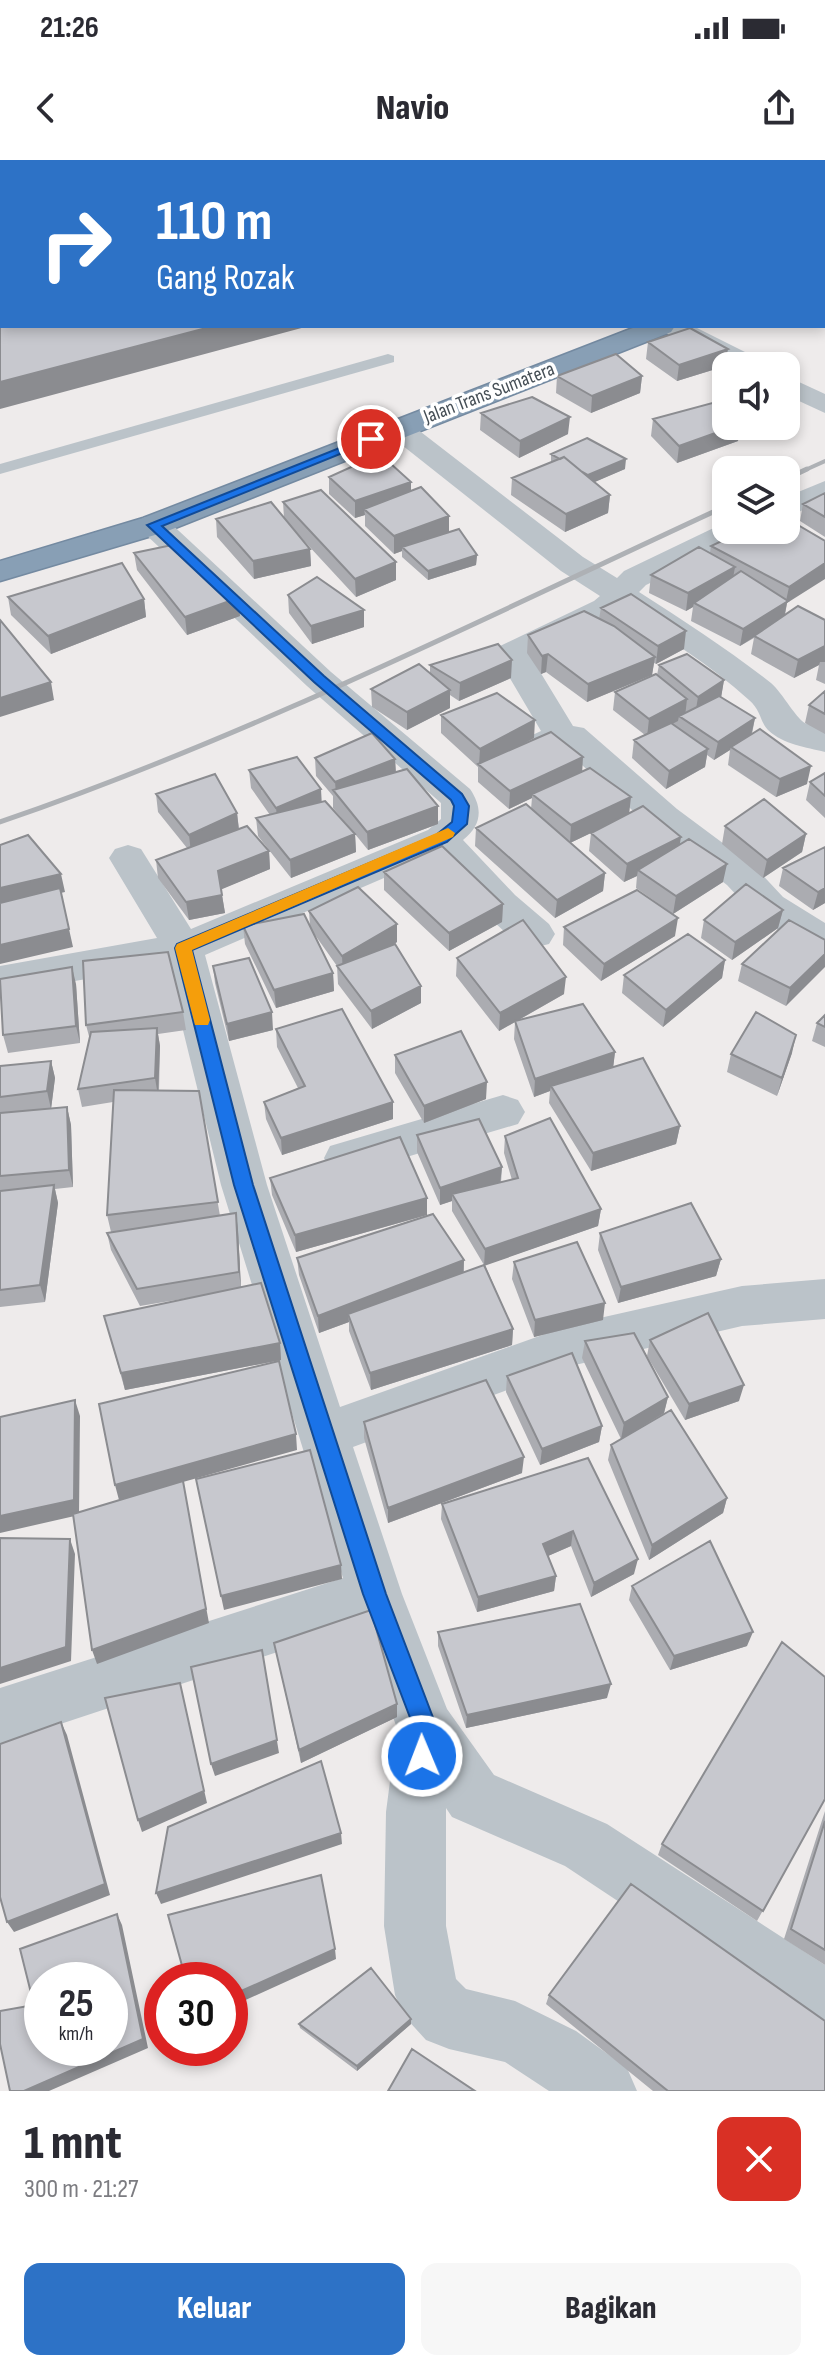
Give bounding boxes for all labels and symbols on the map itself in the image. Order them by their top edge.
street label: Jalan Trans Sumatera [419,357,558,429]
pin [337,405,405,473]
position arrow [380,1714,464,1798]
speed limit sign: 30 [144,1962,248,2066]

